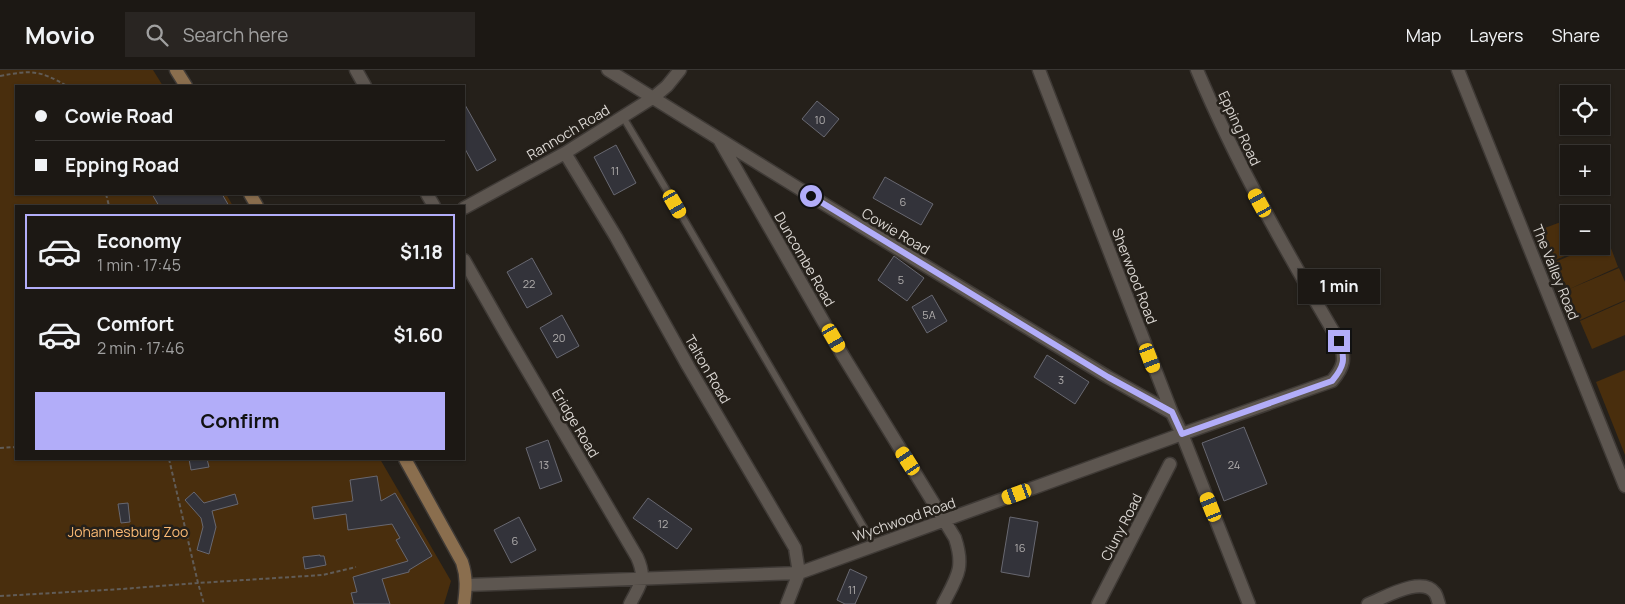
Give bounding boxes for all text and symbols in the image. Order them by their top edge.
search box [125,12,475,57]
text: Movio [25,18,95,51]
icon: search [143,21,171,49]
text: Search here [183,22,288,48]
text: Map [1406,23,1441,47]
text: Layers [1469,23,1523,47]
text: Share [1551,23,1600,47]
map controls [1560,85,1610,255]
button: locate [1560,85,1610,135]
street label: Epping Road [1214,88,1266,168]
street label: Rannoch Road [523,100,613,164]
text: Cowie Road [65,103,173,129]
house number: 10 [814,112,826,127]
button: + [1560,145,1610,195]
text: Epping Road [65,152,179,178]
house number: 11 [611,163,619,178]
route start [800,185,822,207]
car [1246,186,1273,220]
car [661,187,688,221]
house number: 6 [900,194,907,209]
street label: Cowie Road [858,203,934,259]
button: − [1560,205,1610,255]
street label: Duncombe Road [770,208,840,310]
street label: The Valley Road [1528,222,1584,322]
street label: Sherwood Road [1108,225,1162,327]
text: Economy [97,228,181,254]
icon: car [37,229,82,274]
text: $1.18 [400,239,443,265]
text: 1 min · 17:45 [97,254,181,276]
callout: 1 min [1298,268,1380,304]
house number: 5 [898,272,904,287]
text: 1 min [1319,275,1359,297]
house number: 22 [523,276,535,291]
house number: 5A [922,307,936,322]
text: Comfort [97,311,174,337]
icon: car [37,312,82,357]
car [820,321,847,355]
text: $1.60 [393,322,443,348]
house number: 20 [553,330,565,345]
route end [1328,330,1350,352]
street label: Talton Road [681,331,735,407]
text: 2 min · 17:46 [97,337,185,359]
car [1137,341,1162,375]
house number: 3 [1058,372,1064,387]
street label: Eridge Road [548,385,604,461]
button: Confirm [35,392,445,450]
car [893,444,922,478]
house number: 13 [539,457,549,472]
house number: 24 [1228,457,1240,472]
car [1000,482,1033,506]
street label: Cluny Road [1096,490,1146,564]
car [1198,490,1223,524]
street label: Wychwood Road [850,493,958,545]
house number: 12 [658,516,668,531]
park label: Johannesburg Zoo [68,522,188,541]
house number: 6 [512,533,519,548]
house number: 16 [1014,540,1026,555]
house number: 11 [848,582,856,597]

